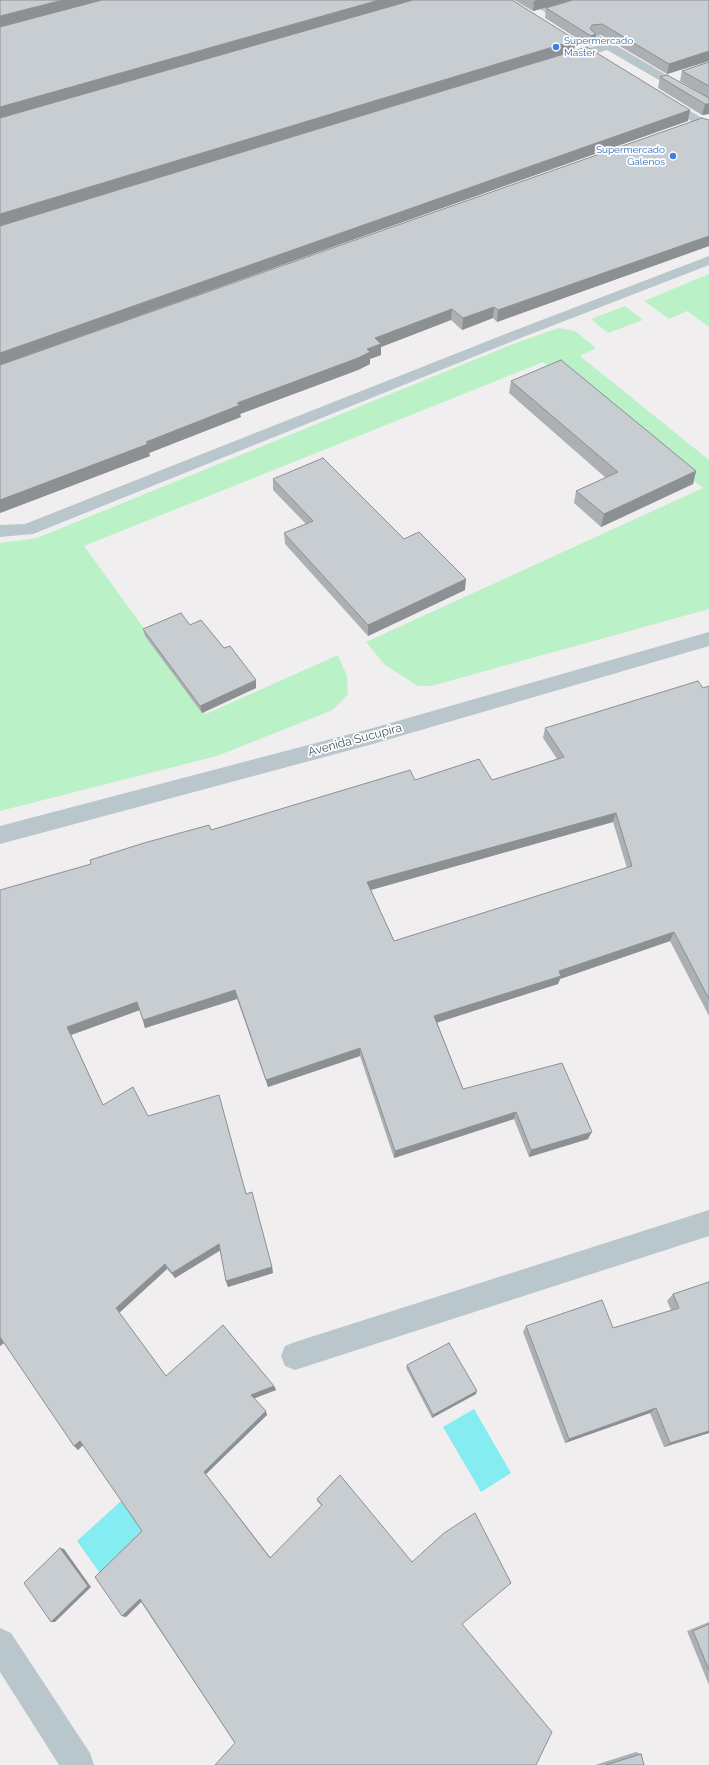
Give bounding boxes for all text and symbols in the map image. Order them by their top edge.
place label: Supermercado Master [564,35,633,58]
marker: Supermercado Master [551,42,561,52]
place label: Supermercado Galenos [596,144,665,168]
marker: Supermercado Galenos [668,151,678,161]
street label: Avenida Sucupira [307,721,403,759]

